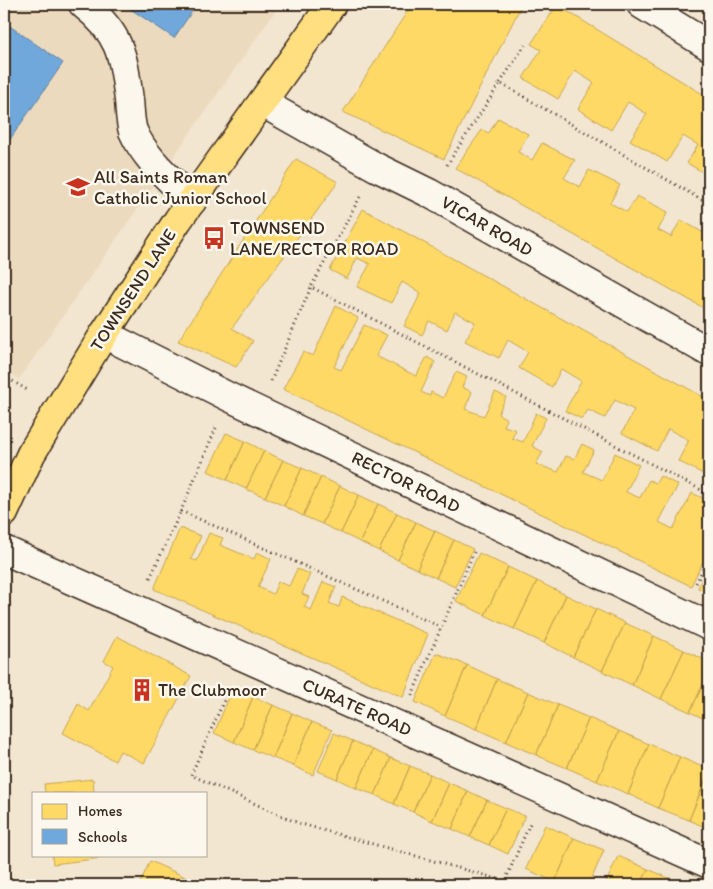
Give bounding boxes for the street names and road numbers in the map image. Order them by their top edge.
street label: VICAR ROAD [437,191,537,261]
street label: TOWNSEND LANE [85,225,181,355]
street label: RECTOR ROAD [348,446,464,518]
street label: CURATE ROAD [299,673,415,741]

